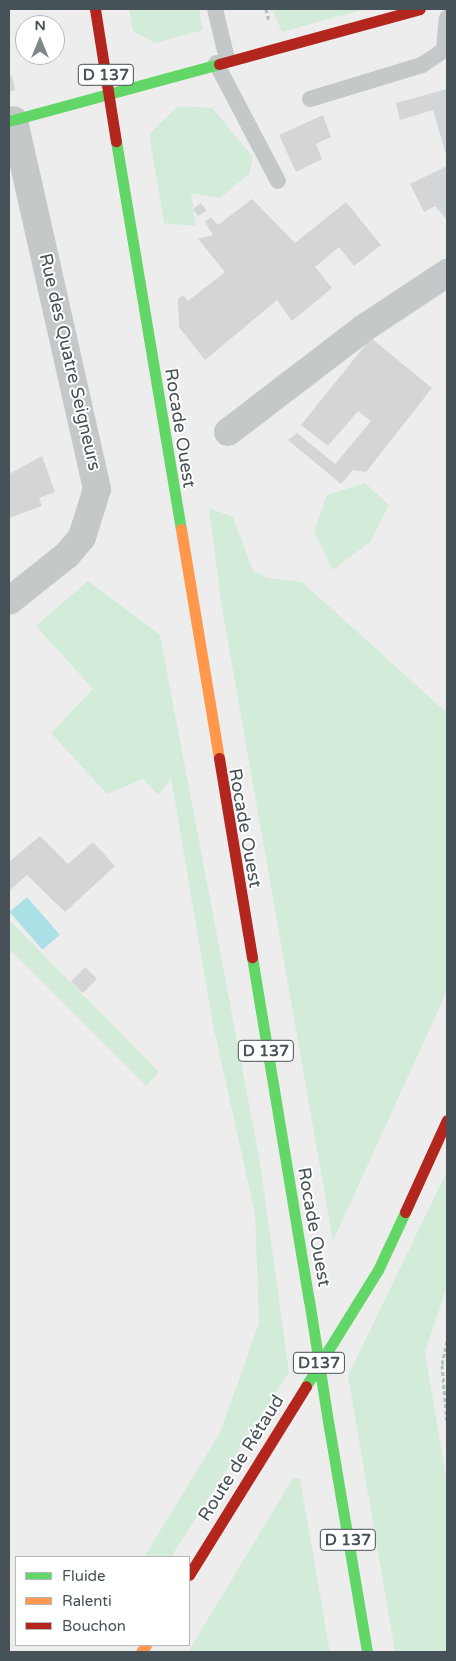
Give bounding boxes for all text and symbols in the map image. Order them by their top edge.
north arrow [15,15,65,65]
text: N [34,17,46,34]
road number: D 137 [77,62,135,88]
street label: Rue des Quatre Seigneurs [35,251,105,473]
street label: Rocade Ouest [160,367,200,489]
street label: Rocade Ouest [224,767,266,889]
road number: D 137 [237,1038,295,1064]
street label: Rocade Ouest [293,1166,335,1288]
road number: D137 [293,1350,345,1376]
street label: Route de Rétaud [193,1391,289,1525]
road number: D 137 [319,1526,377,1554]
legend [15,1556,190,1646]
text: Fluide [62,1567,106,1585]
text: Ralenti [62,1592,112,1610]
text: Bouchon [62,1617,126,1635]

